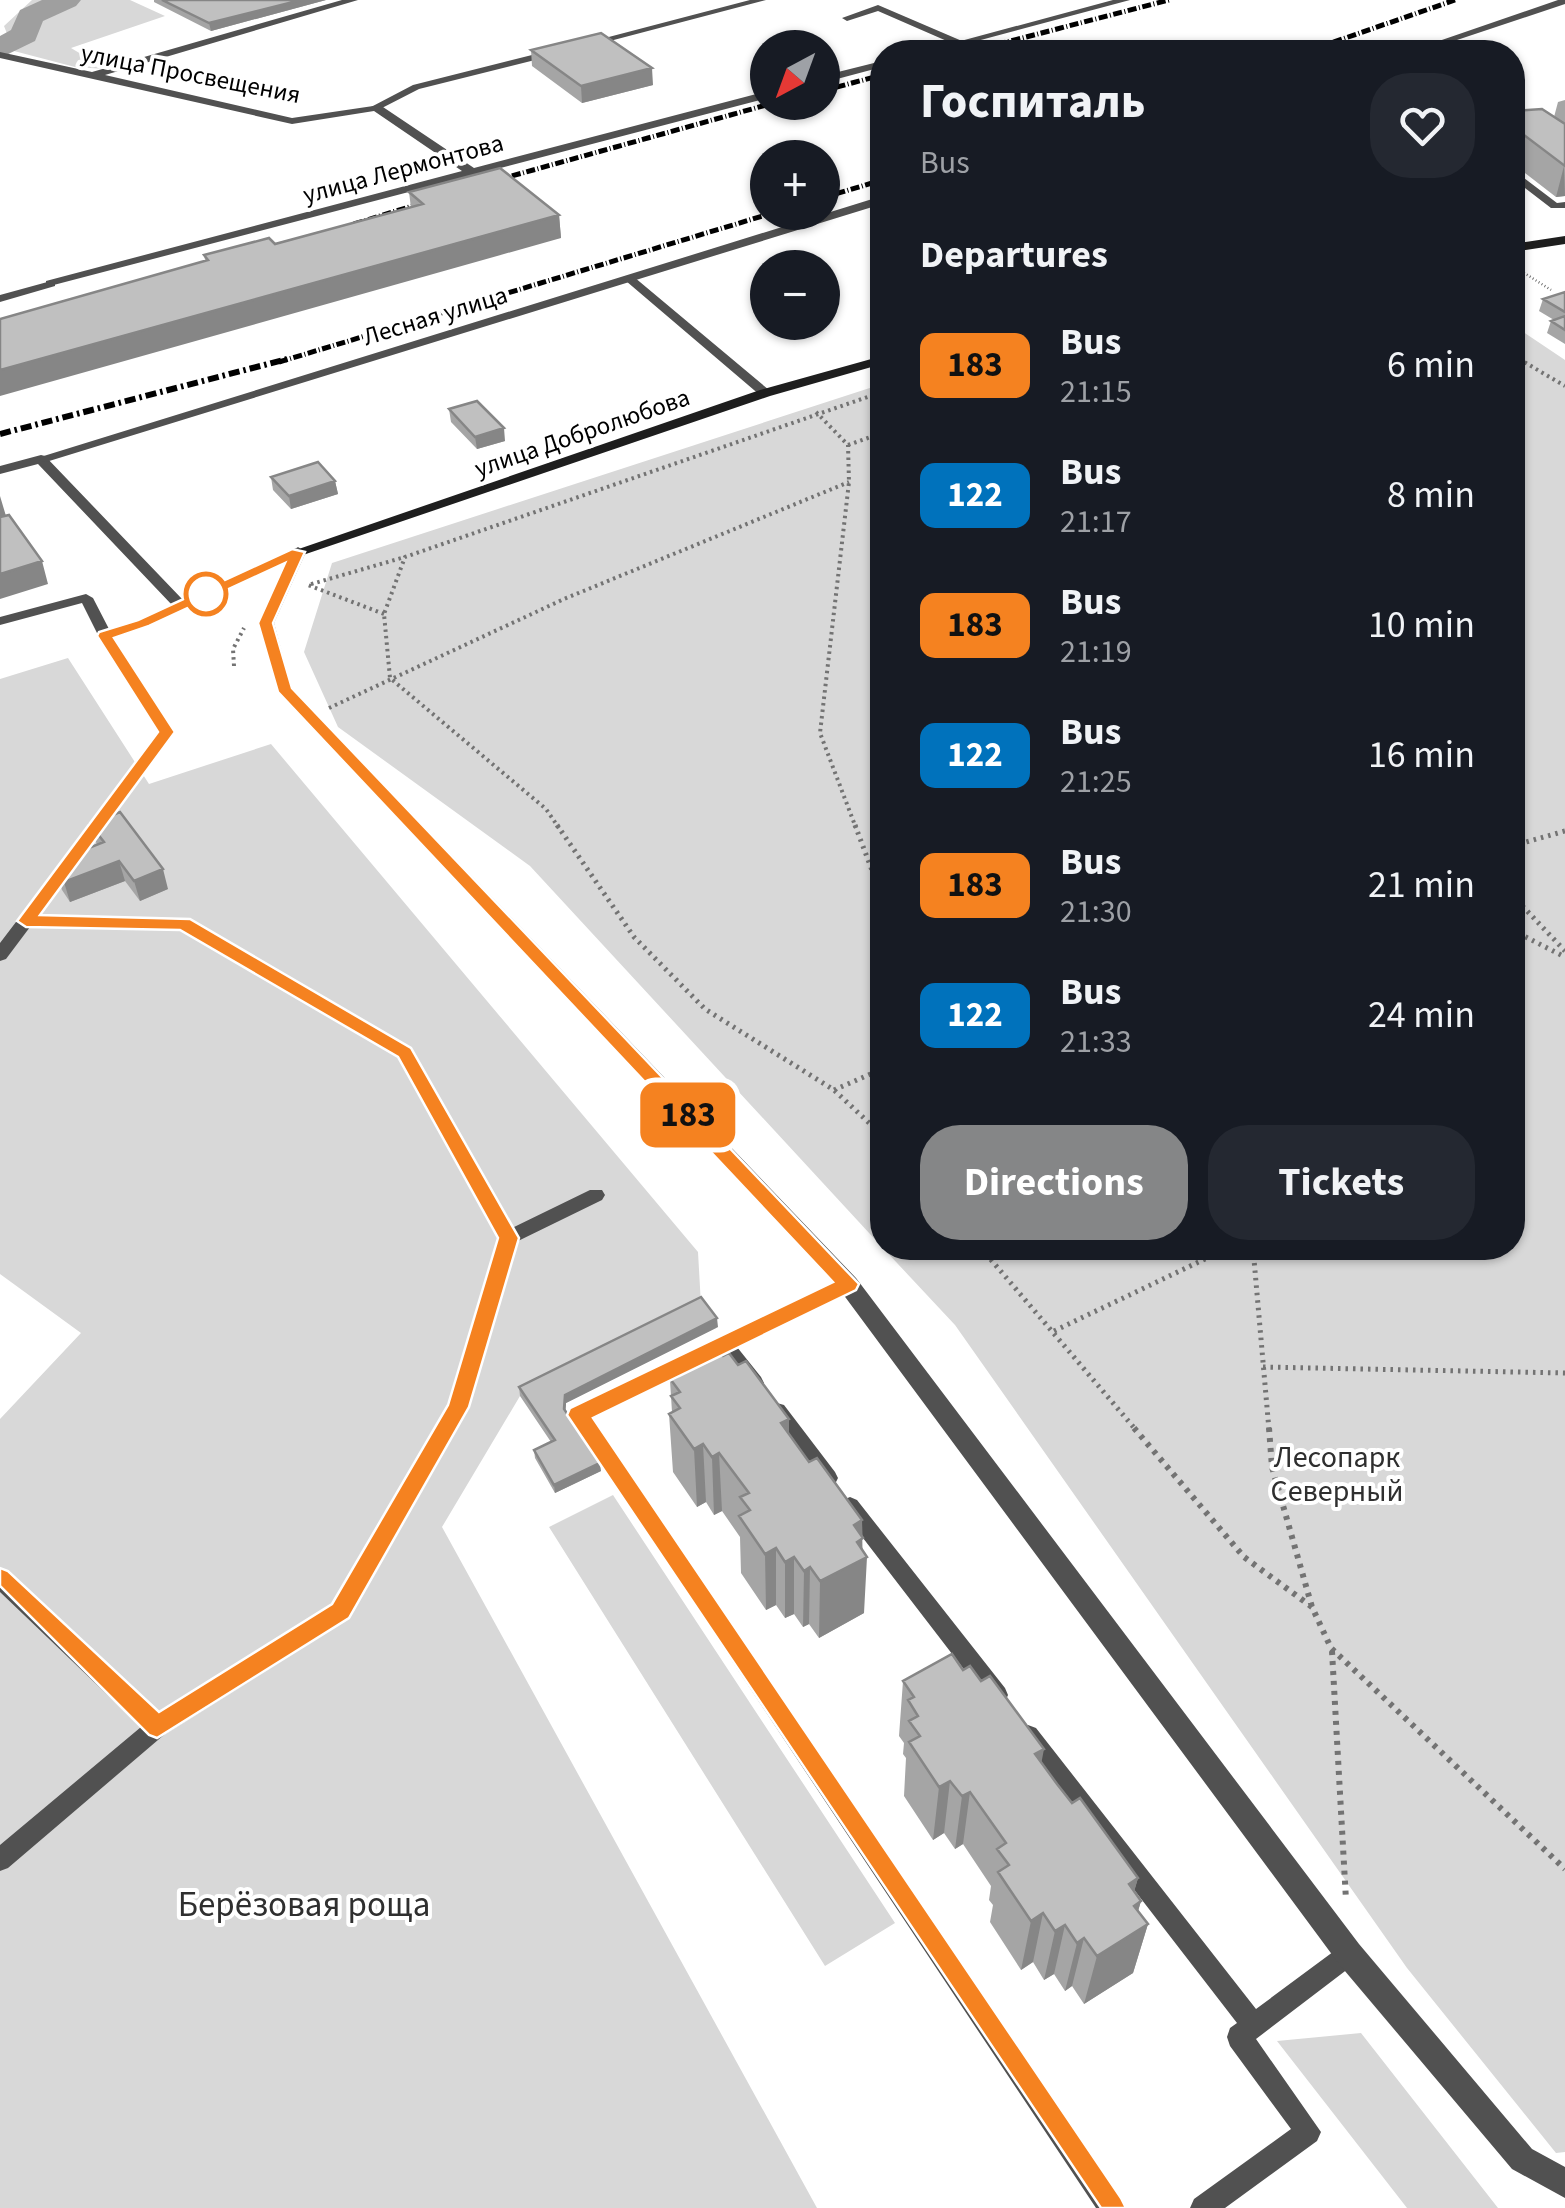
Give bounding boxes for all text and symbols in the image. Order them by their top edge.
north arrow [750,30,840,120]
map controls [750,30,840,340]
street label: улица Просвещения [78,35,304,113]
text: Госпиталь [920,68,1146,136]
button: heart [1370,73,1475,178]
street label: улица Лермонтова [299,125,507,213]
button: + [750,140,840,230]
text: Bus [920,140,970,186]
text: Departures [920,228,1108,282]
button: − [750,250,840,340]
street label: Лесная улица [358,277,512,355]
text: Bus [1060,315,1121,369]
text: 6 min [1387,338,1475,392]
text: 183 [947,340,1003,390]
text: 21:15 [1060,369,1132,415]
street label: улица Добролюбова [470,379,695,487]
text: Bus [1060,445,1121,499]
text: 8 min [1387,468,1475,522]
text: 122 [947,470,1003,520]
text: 21:17 [1060,499,1132,545]
unlabelled marker [185,573,227,615]
text: Bus [1060,575,1121,629]
text: 10 min [1368,598,1475,652]
text: 183 [947,600,1003,650]
text: 21:19 [1060,629,1132,675]
text: Bus [1060,705,1121,759]
text: 16 min [1368,728,1475,782]
text: 122 [947,730,1003,780]
text: 21:25 [1060,759,1132,805]
text: Bus [1060,835,1121,889]
text: 21 min [1368,858,1475,912]
text: 183 [947,860,1003,910]
text: 21:30 [1060,889,1132,935]
text: Bus [1060,965,1121,1019]
text: 24 min [1368,988,1475,1042]
text: 122 [947,990,1003,1040]
text: 21:33 [1060,1019,1132,1065]
line badge: 183 [630,1082,746,1148]
text: 183 [660,1090,716,1140]
button: Directions [920,1125,1188,1240]
button: Tickets [1208,1125,1475,1240]
park label: Лесопарк Северный [1271,1436,1403,1513]
park label: Берёзовая роща [178,1880,430,1930]

